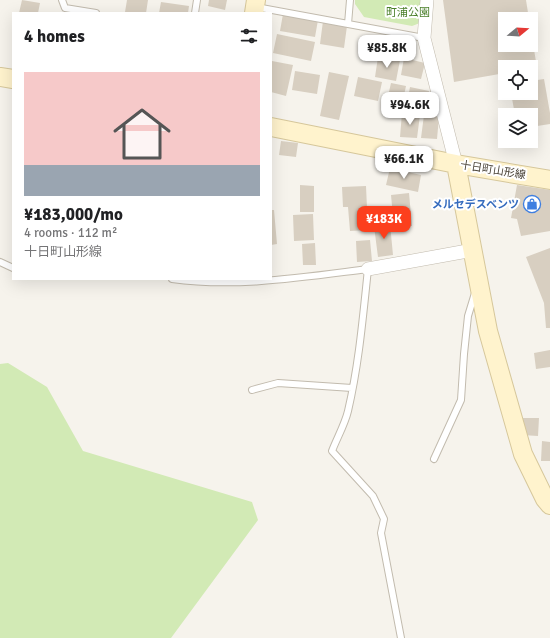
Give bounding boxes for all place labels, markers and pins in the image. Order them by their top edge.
pin: ¥85.8K [354,35,420,69]
pin: ¥94.6K [377,92,443,126]
pin: ¥66.1K [371,146,437,180]
shop icon: メルセデスベンツ [522,194,542,214]
place label: メルセデスベンツ [432,198,519,211]
pin: ¥183K [356,206,412,240]

